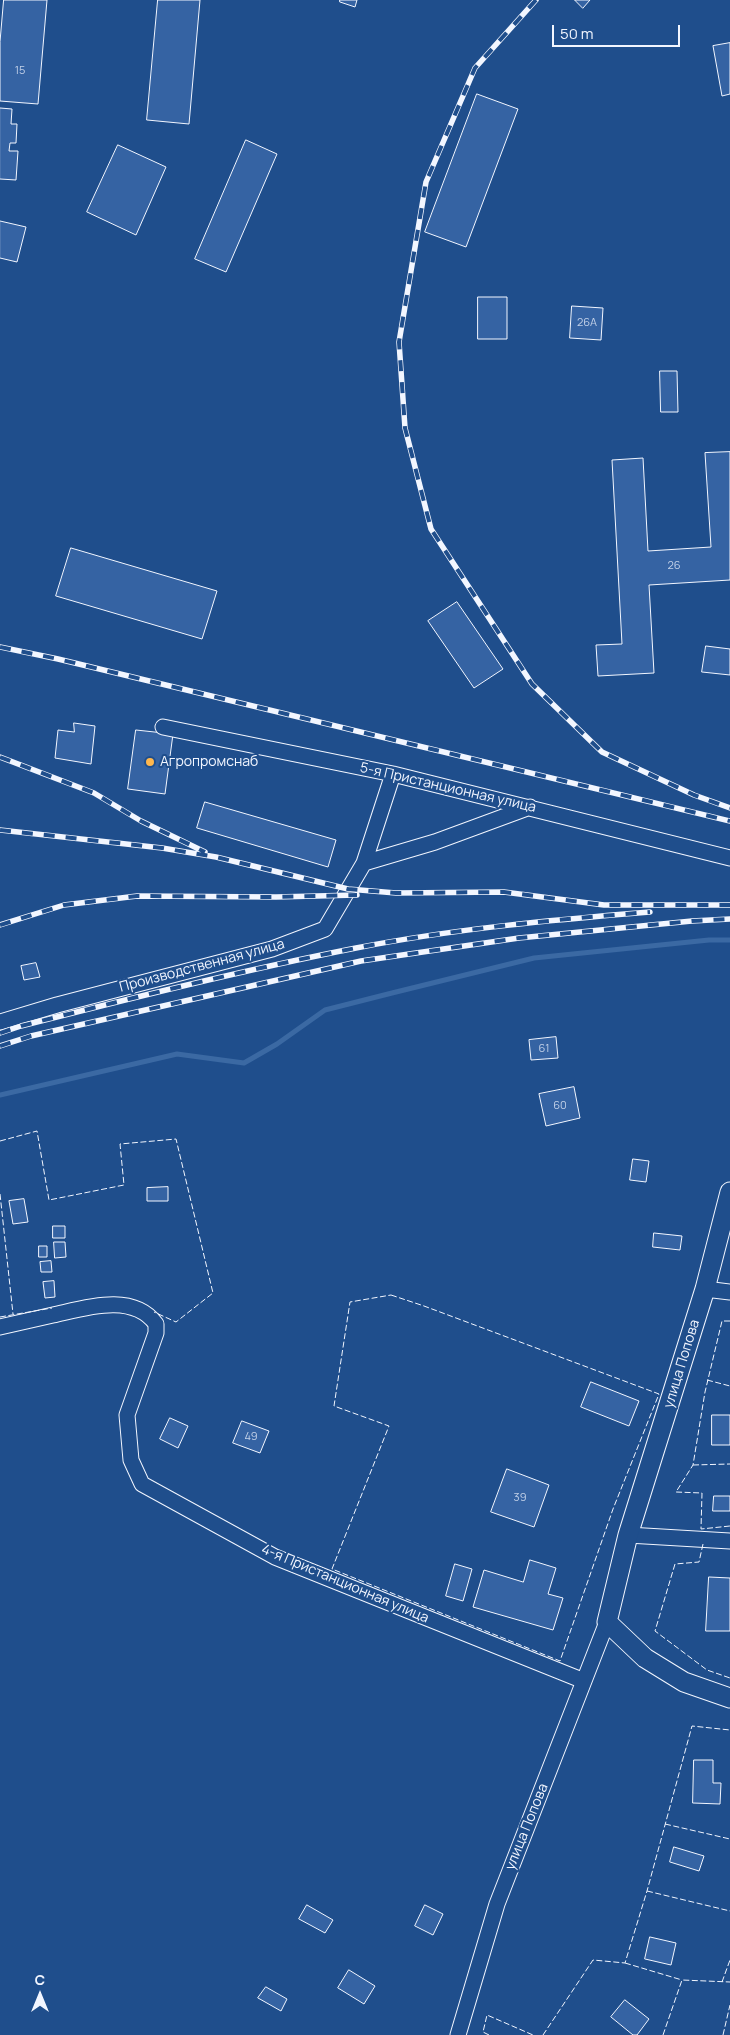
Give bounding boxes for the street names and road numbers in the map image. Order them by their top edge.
street label: 5-я Пристанционная улица [358,760,538,816]
street label: Производственная улица [118,936,286,996]
street label: улица Попова [661,1318,703,1410]
street label: 4-я Пристанционная улица [259,1541,431,1627]
street label: улица Попова [502,1781,552,1873]

